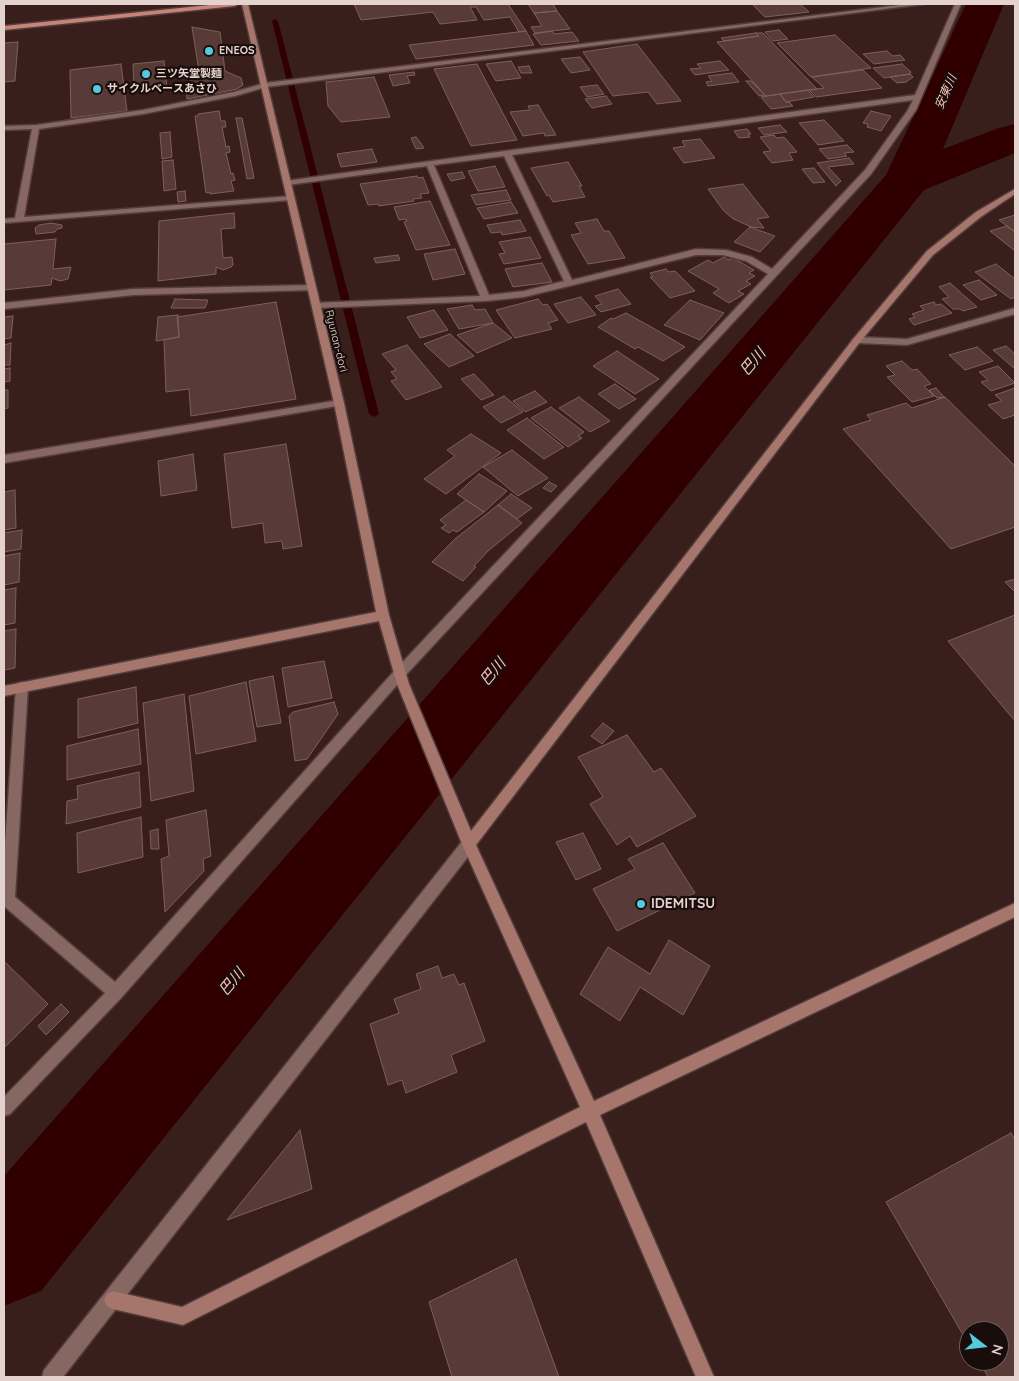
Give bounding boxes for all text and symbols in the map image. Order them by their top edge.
place label: ENEOS [219,44,255,58]
marker: ENEOS [203,45,215,57]
place label: 三ツ矢堂製麺 [156,67,222,81]
marker: 三ツ矢堂製麺 [140,68,152,80]
water label: 安東川 [932,73,960,111]
place label: サイクルベースあさひ [107,82,217,96]
marker: サイクルベースあさひ [91,83,103,95]
street label: Ryunan-dori [322,309,350,373]
water label: 巴川 [736,345,770,379]
water label: 巴川 [476,655,510,689]
place label: IDEMITSU [651,896,715,912]
marker: IDEMITSU [635,898,647,910]
water label: 巴川 [215,965,249,999]
north arrow [959,1321,1009,1371]
text: N [987,1342,1008,1357]

